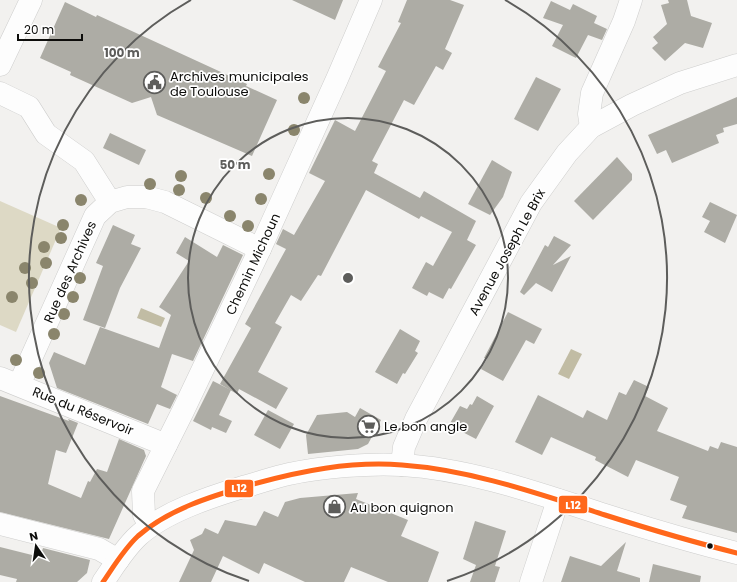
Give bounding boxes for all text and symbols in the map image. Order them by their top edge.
scale bar [18,16,82,42]
text: 20 m [24,21,54,38]
text: 100 m [104,44,140,61]
place label: Archives municipales de Toulouse [170,67,309,101]
public building icon: Archives municipales de Toulouse [142,70,168,96]
text: 50 m [220,156,251,173]
street label: Avenue Joseph Le Brix [464,184,550,319]
street label: Chemin Michoun [221,210,285,318]
street label: Rue des Archives [39,218,101,326]
centre of rings [341,271,355,285]
street label: Rue du Réservoir [30,382,137,440]
supermarket icon: Le bon angle [356,413,382,439]
place label: Le bon angle [384,417,467,436]
line badge: L12 [224,479,254,498]
text: L12 [231,480,247,496]
shop icon: Au bon quignon [322,494,348,520]
line badge: L12 [558,495,588,514]
text: L12 [565,497,581,513]
place label: Au bon quignon [350,498,454,517]
north arrow [16,526,56,566]
text: N [28,528,40,545]
unlabelled marker [705,541,715,551]

